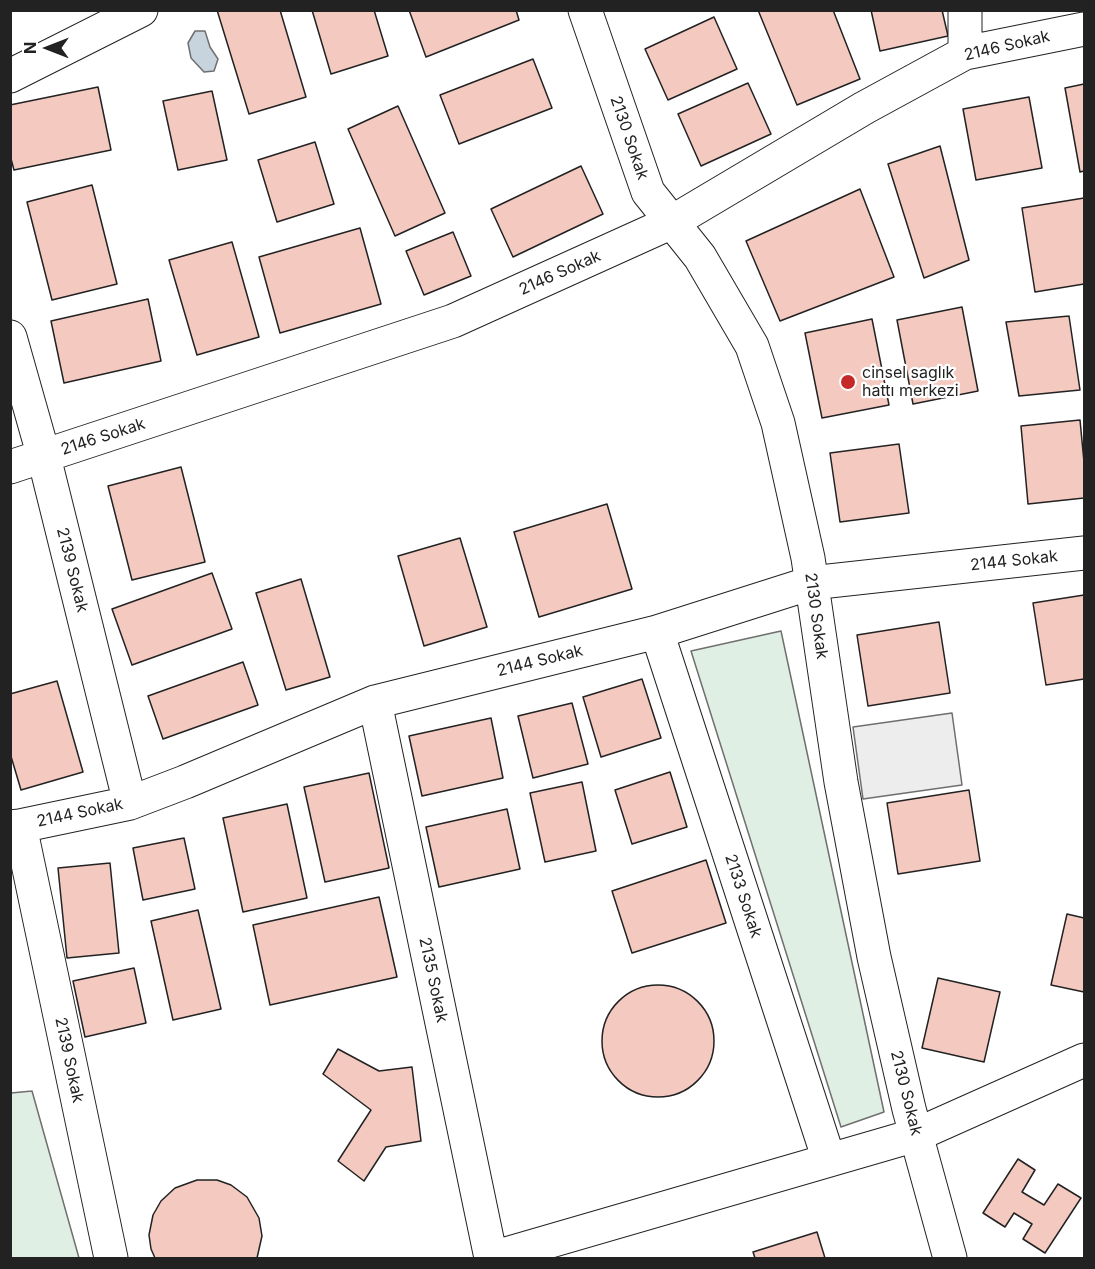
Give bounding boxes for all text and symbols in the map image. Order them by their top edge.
north arrow [18,18,78,78]
street label: 2146 Sokak [962,27,1052,65]
text: N [20,42,40,54]
street label: 2130 Sokak [606,94,652,182]
street label: 2146 Sokak [516,246,604,300]
place label: cinsel saglık hattı merkezi [862,363,959,401]
marker: cinsel saglık hattı merkezi [839,373,857,391]
street label: 2146 Sokak [58,414,148,460]
street label: 2139 Sokak [52,525,92,615]
street label: 2144 Sokak [969,547,1059,575]
street label: 2130 Sokak [800,572,832,660]
street label: 2144 Sokak [495,641,585,681]
street label: 2144 Sokak [35,794,125,832]
street label: 2133 Sokak [720,852,766,940]
street label: 2135 Sokak [415,936,451,1024]
street label: 2139 Sokak [51,1015,87,1105]
street label: 2130 Sokak [886,1048,926,1138]

